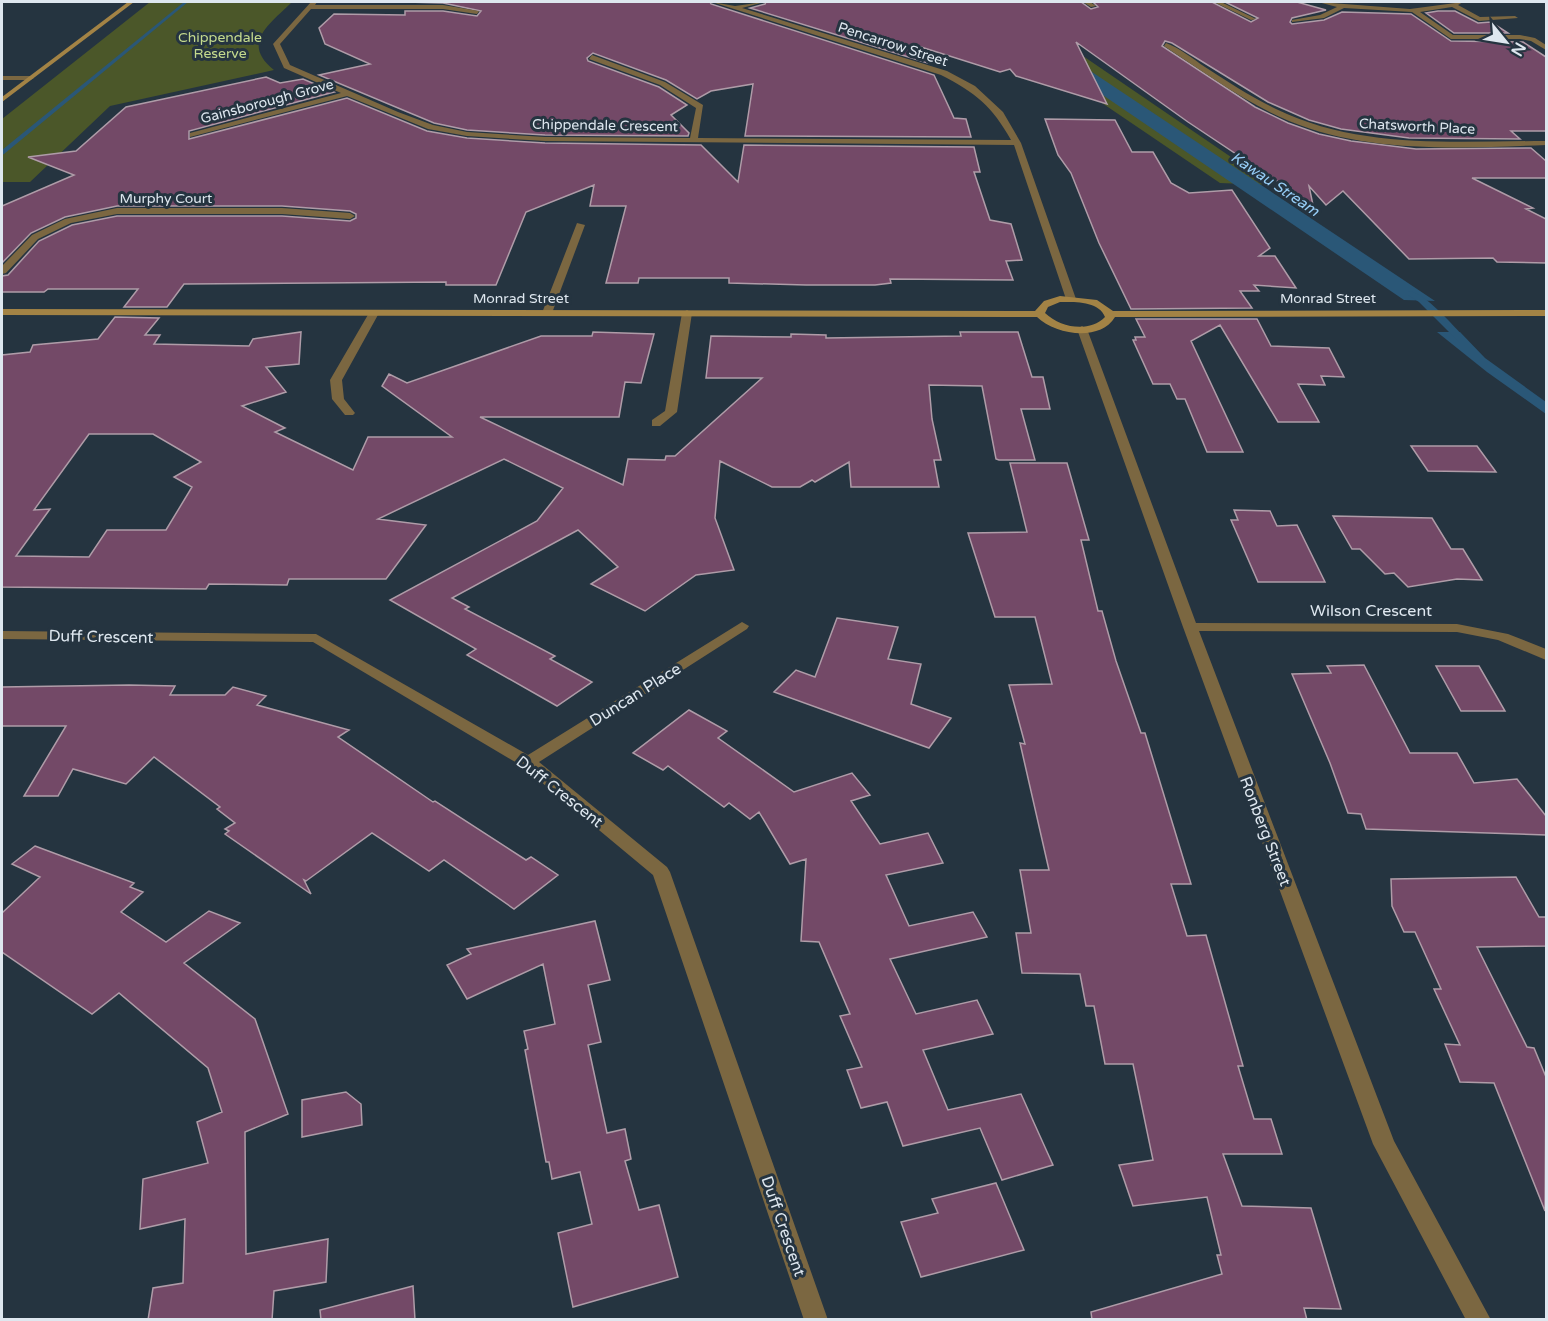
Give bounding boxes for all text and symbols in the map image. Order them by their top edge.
north arrow [1476,12,1536,72]
street label: Pencarrow Street [836,19,951,70]
park label: Chippendale Reserve [178,29,262,62]
text: N [1506,38,1530,60]
street label: Gainsborough Grove [199,76,336,127]
street label: Chatsworth Place [1358,115,1476,138]
street label: Chippendale Crescent [532,116,679,135]
water label: Kawau Stream [1228,148,1323,221]
street label: Murphy Court [120,190,213,207]
street label: Monrad Street [473,290,570,307]
street label: Monrad Street [1280,290,1377,307]
street label: Wilson Crescent [1310,601,1432,621]
street label: Duff Crescent [48,626,154,648]
street label: Duncan Place [586,659,685,731]
street label: Duff Crescent [512,752,607,832]
street label: Ronberg Street [1235,774,1295,889]
street label: Duff Crescent [757,1173,810,1279]

